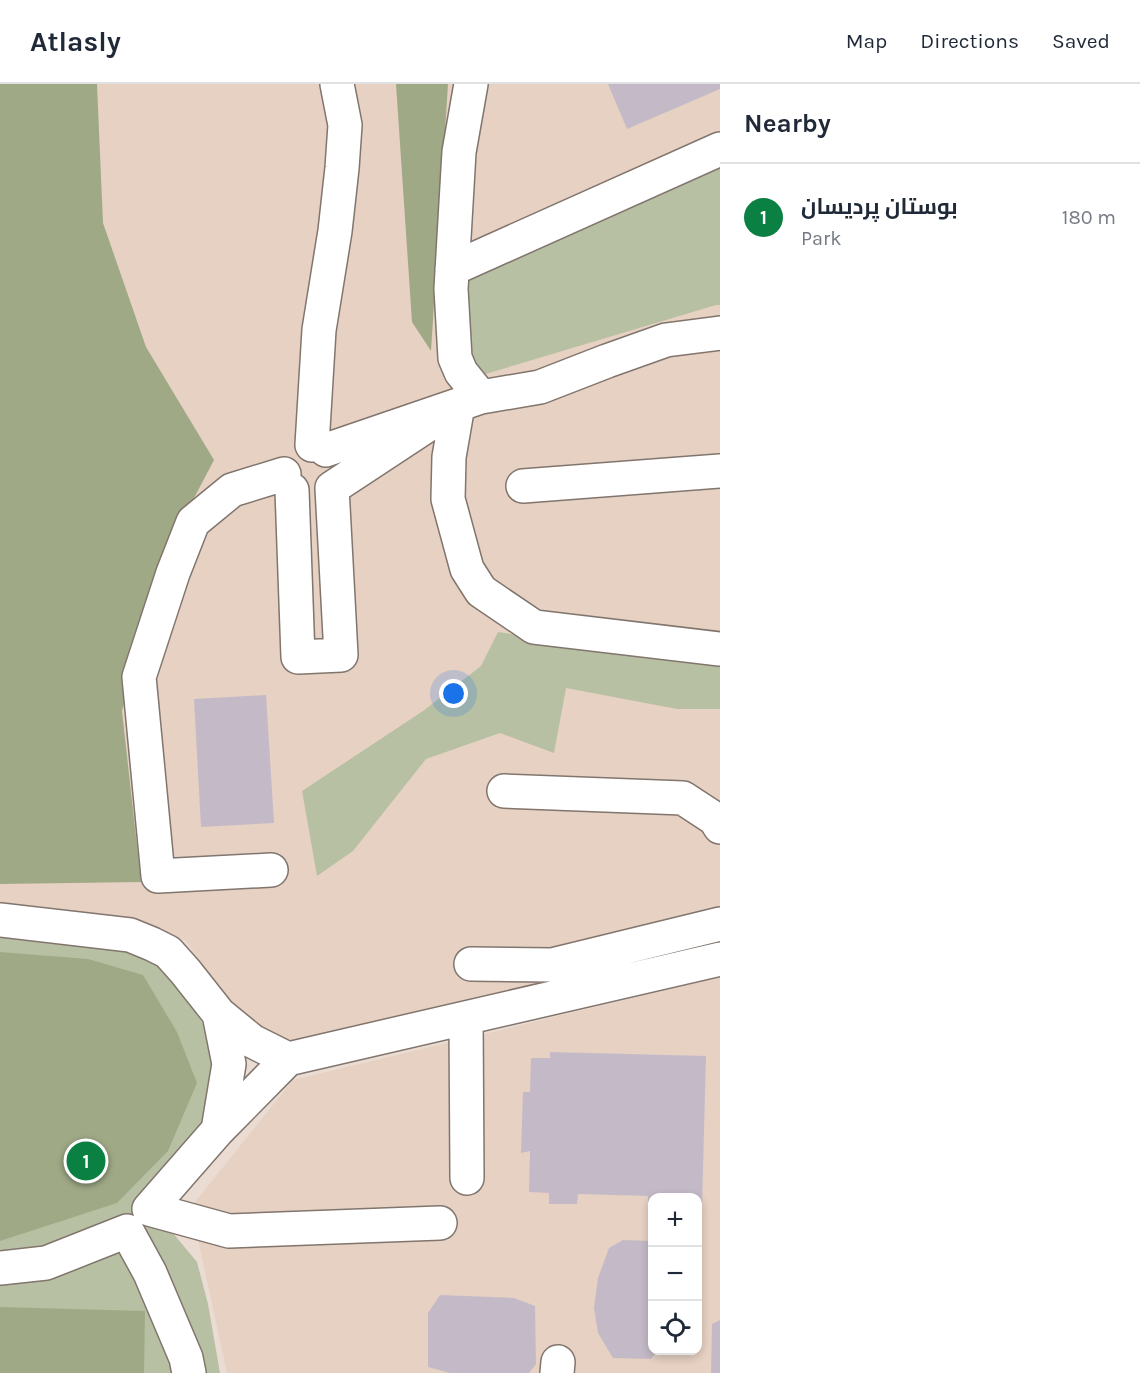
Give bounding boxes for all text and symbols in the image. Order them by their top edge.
text: Atlasly [30,25,121,58]
text: Map [846,29,887,53]
text: Directions [920,29,1019,53]
text: Saved [1052,29,1110,53]
text: Nearby [744,108,831,139]
text: بوستان پردیسان [801,194,958,220]
text: 1 [760,206,767,229]
text: 180 m [1062,206,1116,229]
text: Park [801,227,842,250]
your location [439,679,468,708]
pin: 1 [66,1138,106,1184]
map controls [648,1193,702,1355]
button: + [648,1193,702,1247]
button: − [648,1247,702,1301]
button: locate [648,1301,702,1355]

